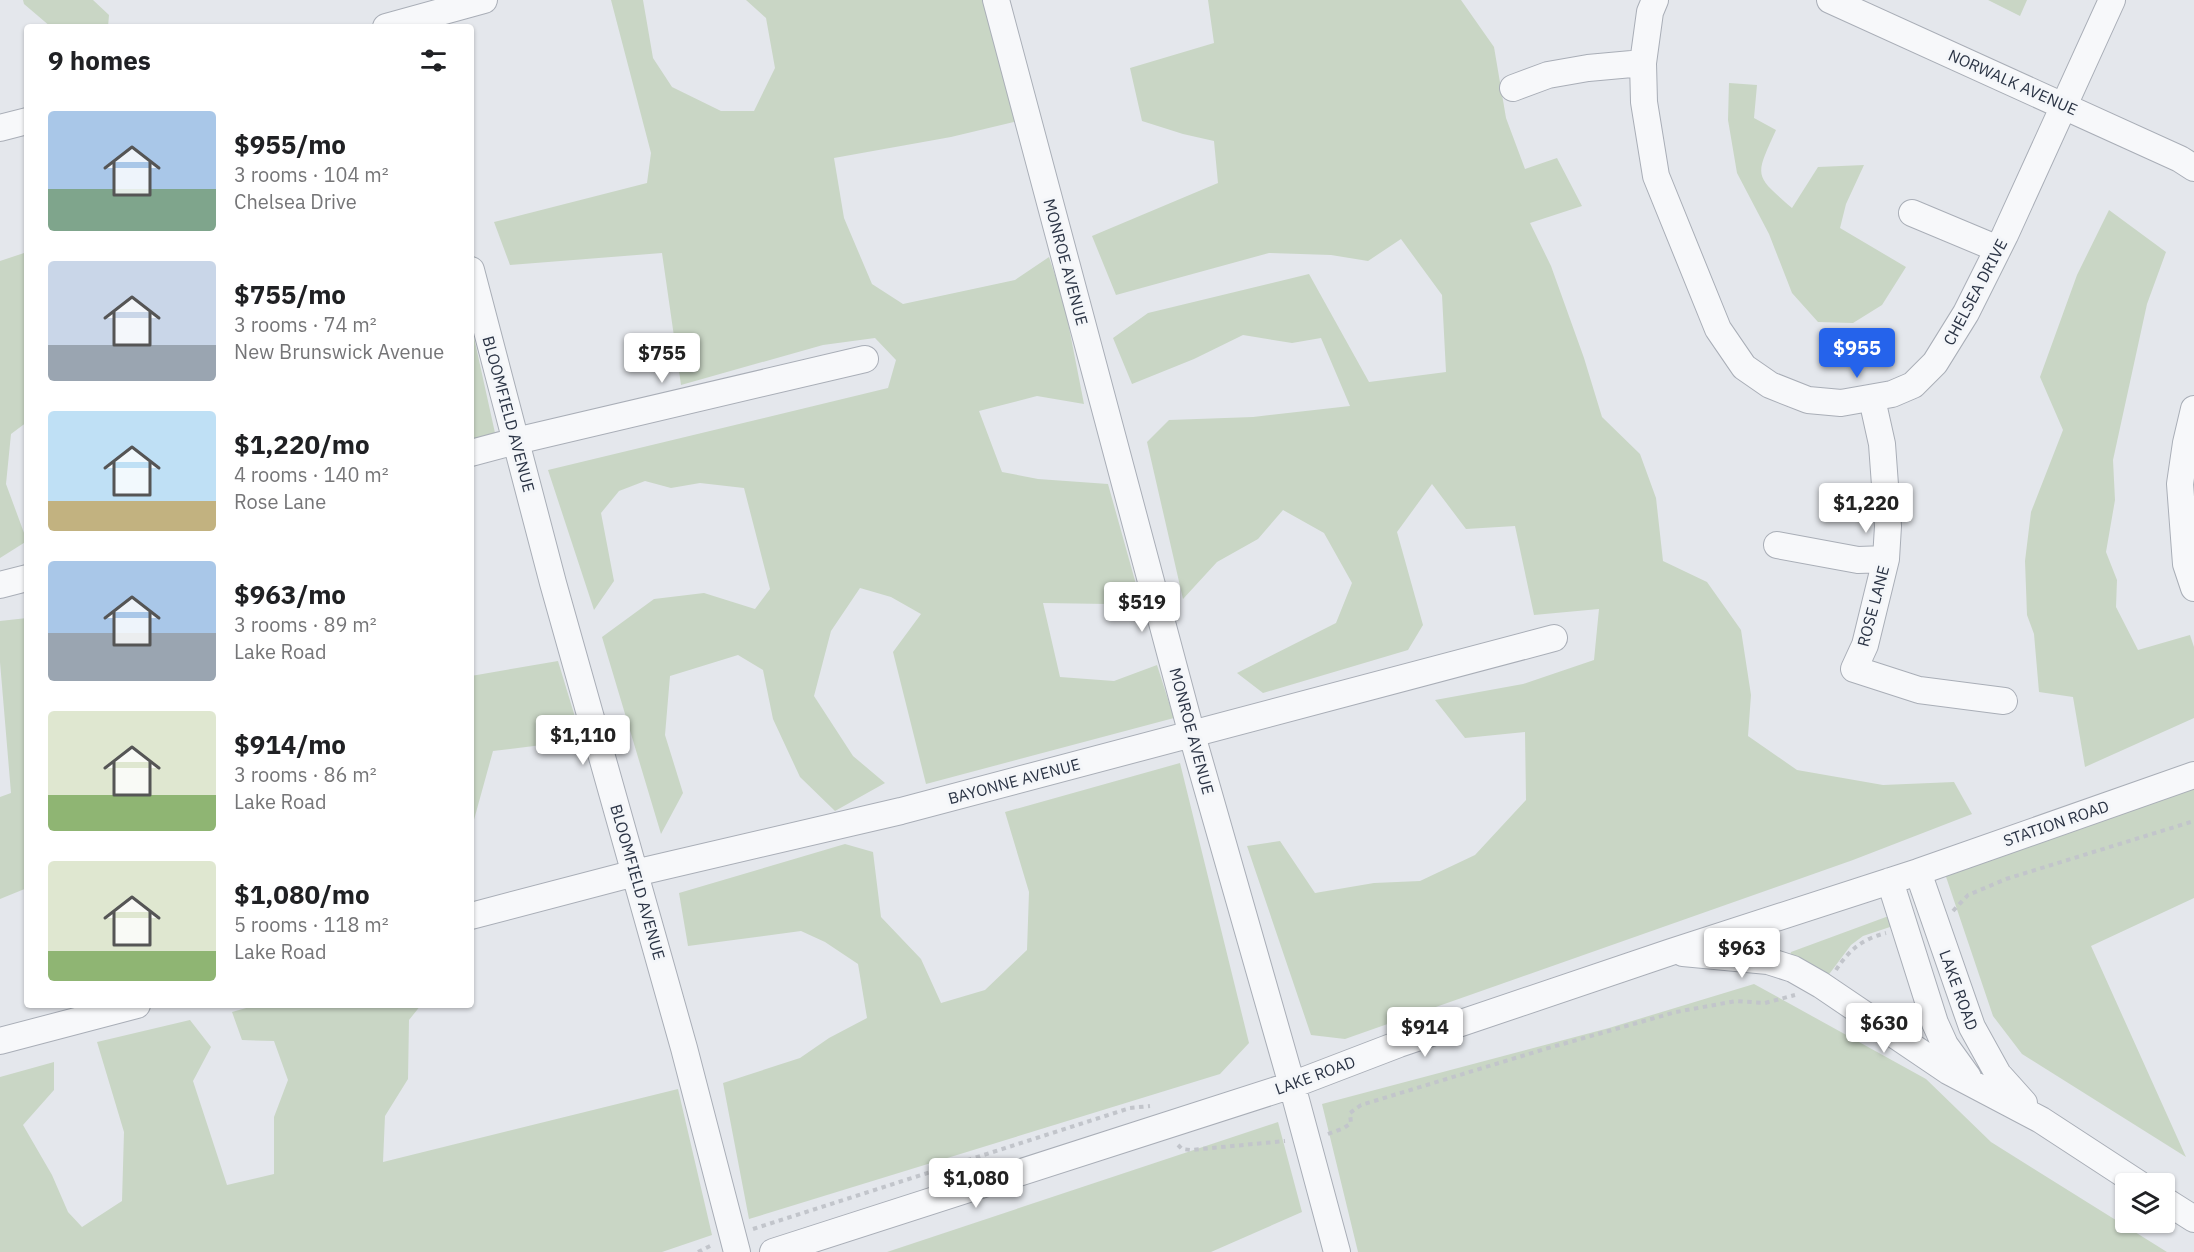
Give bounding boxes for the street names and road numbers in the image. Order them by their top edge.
street label: NORWALK AVENUE [1945,45,2081,119]
street label: MONROE AVENUE [1039,196,1093,328]
street label: CHELSEA DRIVE [1939,235,2011,349]
street label: BLOOMFIELD AVENUE [479,334,539,494]
street label: ROSE LANE [1853,563,1893,649]
street label: MONROE AVENUE [1165,665,1219,797]
street label: BAYONNE AVENUE [946,754,1082,808]
street label: STATION ROAD [2001,796,2111,850]
street label: BLOOMFIELD AVENUE [606,802,670,962]
street label: LAKE ROAD [1935,947,1983,1033]
street label: LAKE ROAD [1272,1051,1358,1099]

